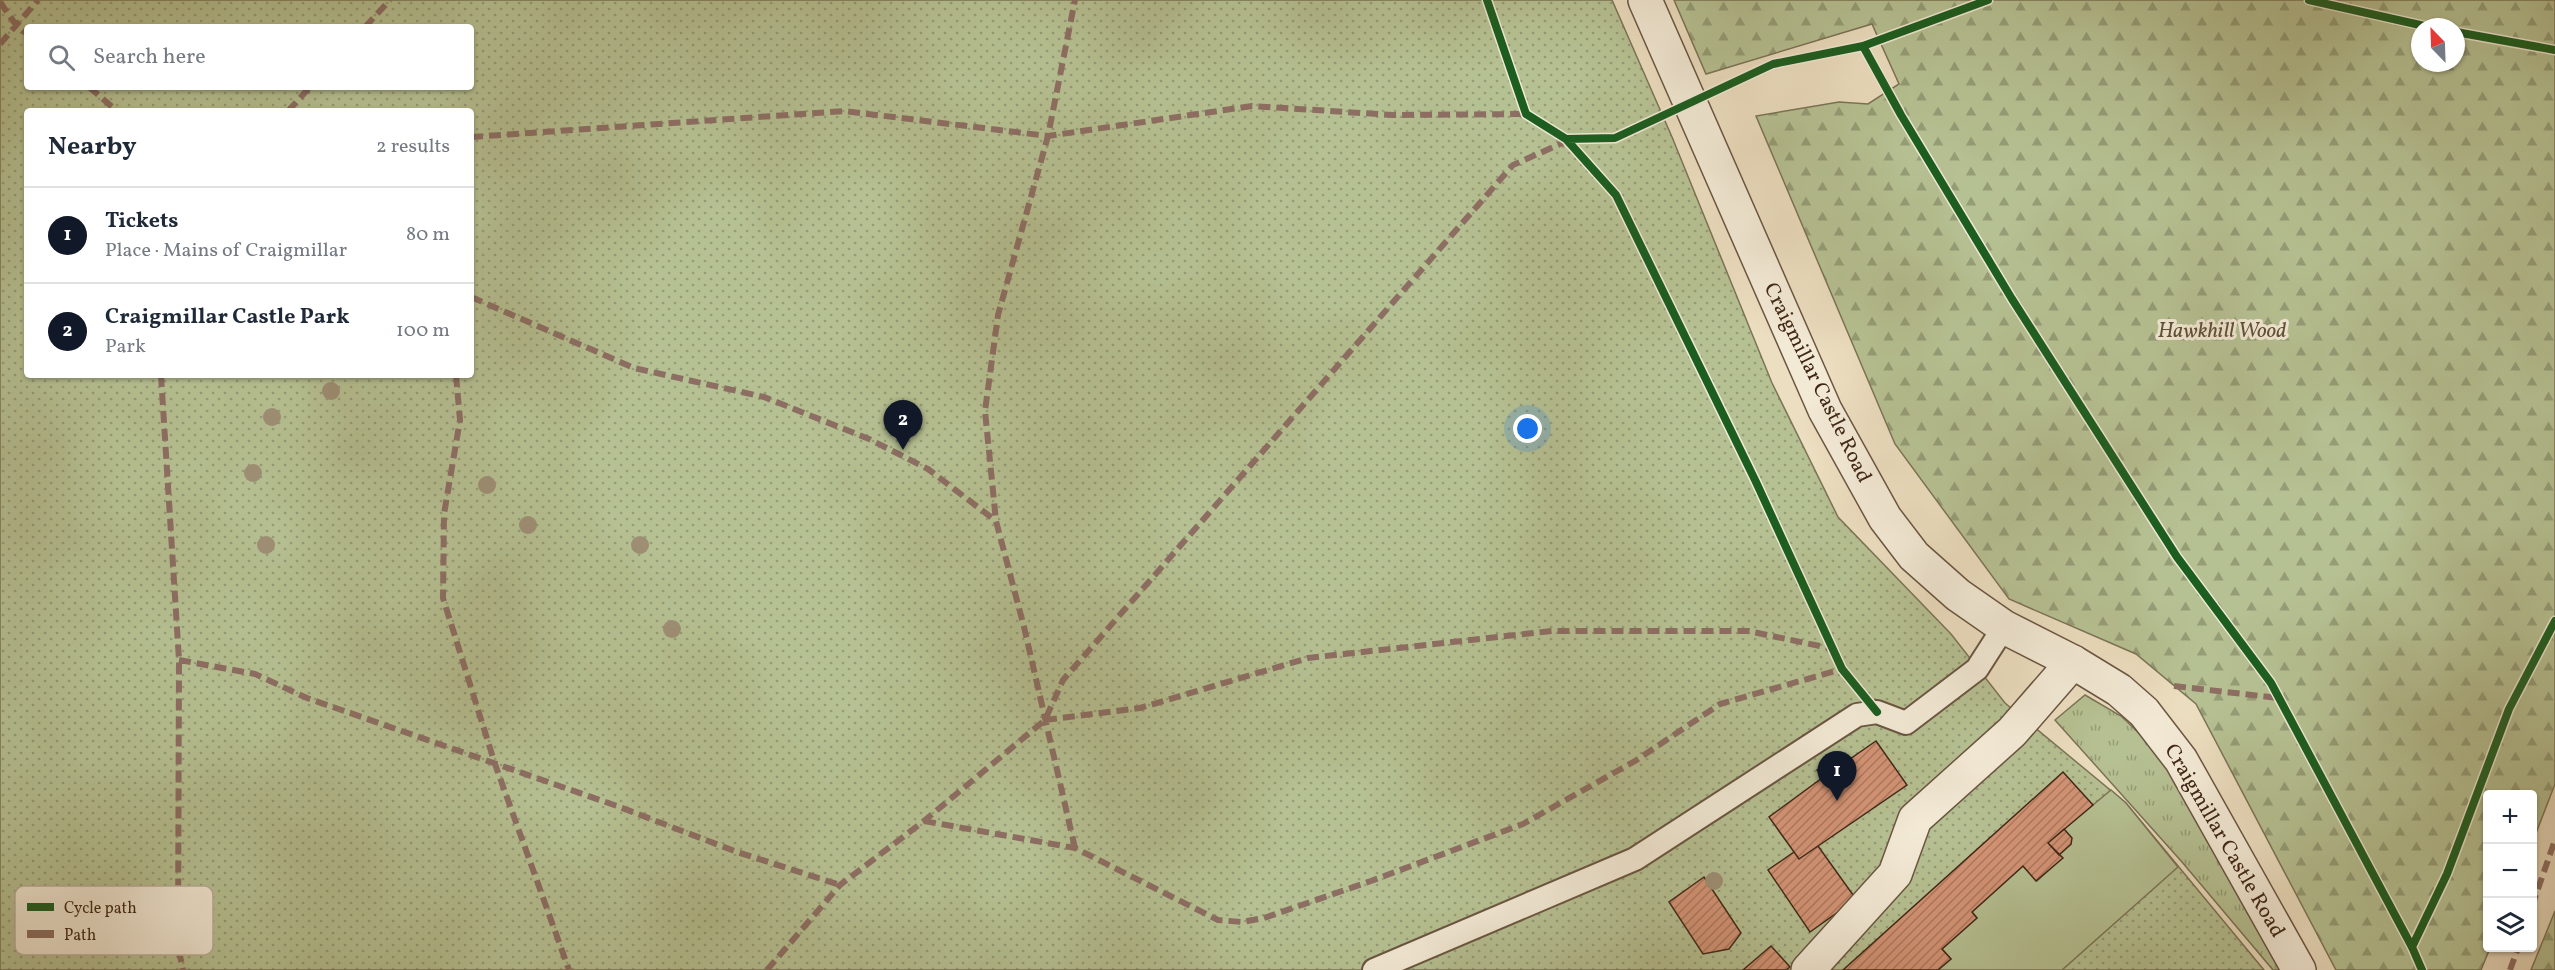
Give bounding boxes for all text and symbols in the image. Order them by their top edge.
north arrow [2411,18,2465,72]
search box [24,24,474,90]
icon: search [45,41,78,74]
text: Search here [93,42,206,73]
text: Nearby [48,129,137,165]
text: 2 results [376,133,450,161]
text: Tickets [105,206,178,237]
text: 1 [63,221,72,249]
text: 80 m [406,221,450,249]
text: Place · Mains of Craigmillar [105,237,347,265]
street label: Craigmillar Castle Road [1756,278,1878,488]
text: Craigmillar Castle Park [105,302,350,333]
text: 2 [62,317,73,345]
text: 100 m [396,317,450,345]
park label: Hawkhill Wood [2158,317,2286,346]
text: Park [105,333,146,361]
pin: 2 [884,400,922,450]
your location [1513,414,1542,443]
street label: Craigmillar Castle Road [2157,739,2291,943]
pin: 1 [1818,752,1856,801]
map controls [2483,790,2537,952]
button: + [2483,790,2537,844]
button: − [2483,844,2537,898]
legend [15,886,213,955]
text: Cycle path [64,898,137,920]
button: layers [2483,898,2537,952]
text: Path [64,925,96,947]

